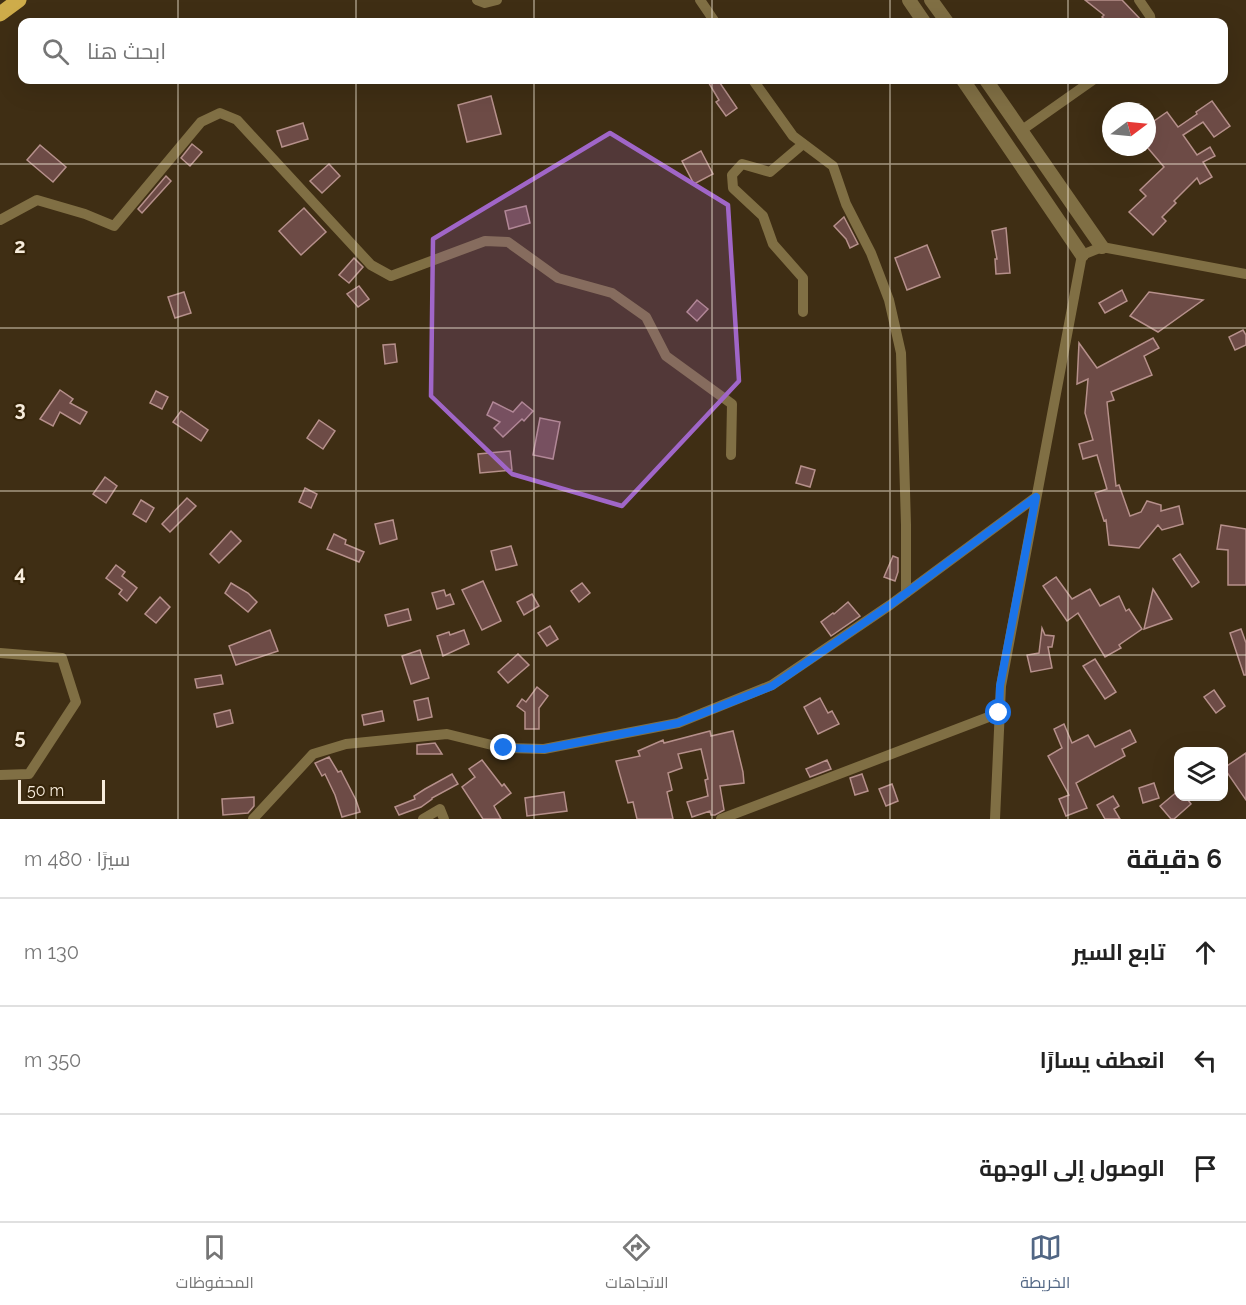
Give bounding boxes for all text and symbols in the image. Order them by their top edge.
search box [18,18,1228,84]
icon: search [39,35,72,68]
text: ابحث هنا [87,38,166,64]
north arrow [1102,102,1156,156]
text: 2 [14,234,26,258]
text: 3 [14,397,26,421]
text: 4 [14,561,26,585]
route start [985,699,1011,725]
text: 5 [14,725,26,749]
route end [490,734,516,760]
map controls [1174,747,1228,801]
button: layers [1174,747,1228,801]
scale bar [18,777,105,804]
text: 50 m [27,781,64,800]
text: 6 دقيقة [1126,844,1222,874]
text: سيرًا · 480 m [24,847,130,871]
icon: ahead [1189,936,1222,969]
text: تابع السير [1072,939,1165,965]
text: 130 m [24,940,79,964]
icon: left [1189,1044,1222,1077]
text: انعطف يسارًا [1040,1047,1165,1073]
text: 350 m [24,1048,81,1072]
icon: arrive [1189,1152,1222,1185]
text: الوصول إلى الوجهة [979,1155,1165,1181]
tab: المحفوظات [176,1231,254,1297]
tab: الاتجاهات [605,1231,669,1297]
tab: الخريطة [1020,1231,1070,1297]

